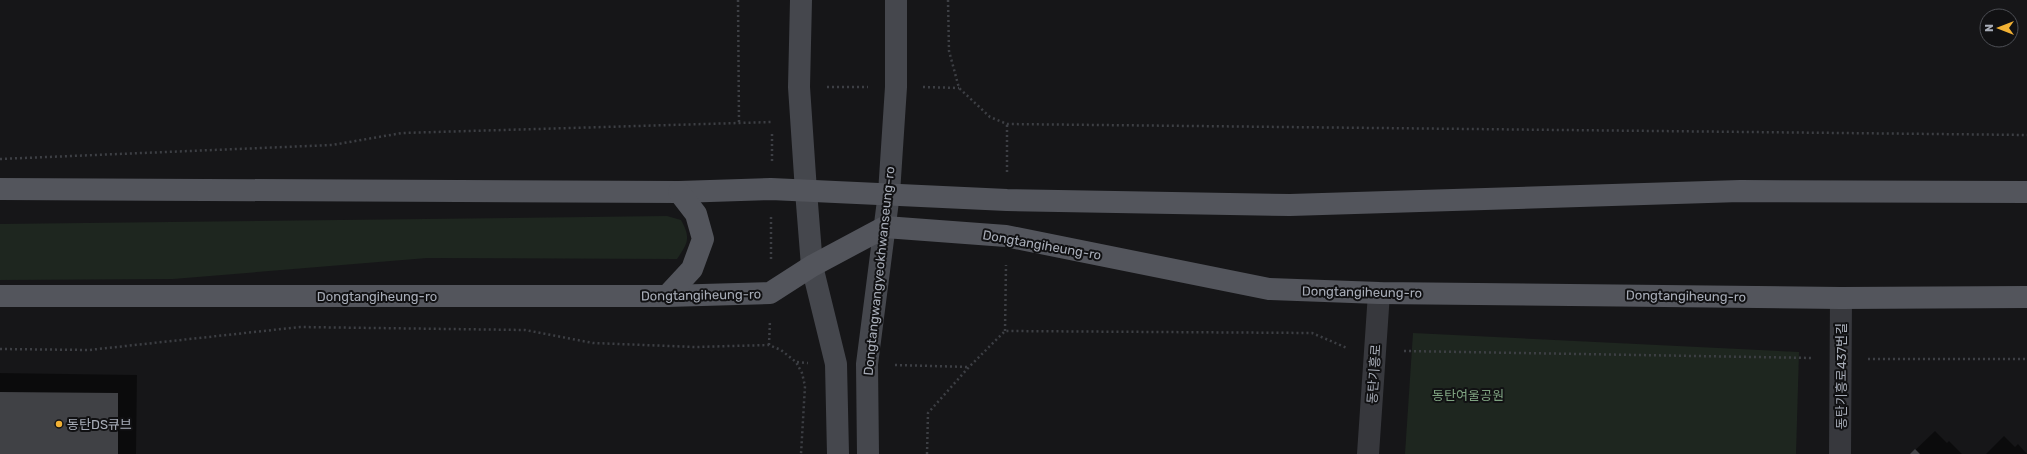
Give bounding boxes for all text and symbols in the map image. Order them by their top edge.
north arrow [1979,8,2019,48]
text: N [1983,24,1996,32]
street label: Dongtangwangyeokhwanseung-ro [861,166,898,377]
street label: Dongtangiheung-ro [981,227,1103,264]
street label: Dongtangiheung-ro [1302,283,1422,302]
street label: Dongtangiheung-ro [641,286,761,305]
street label: Dongtangiheung-ro [1626,287,1746,306]
street label: Dongtangiheung-ro [317,289,437,305]
street label: 동탄기흥로437번길 [1834,323,1849,429]
street label: 동탄기흥로 [1364,344,1384,404]
park label: 동탄여울공원 [1432,388,1504,403]
place label: 동탄DS큐브 [67,417,132,432]
marker: 동탄DS큐브 [54,419,64,429]

